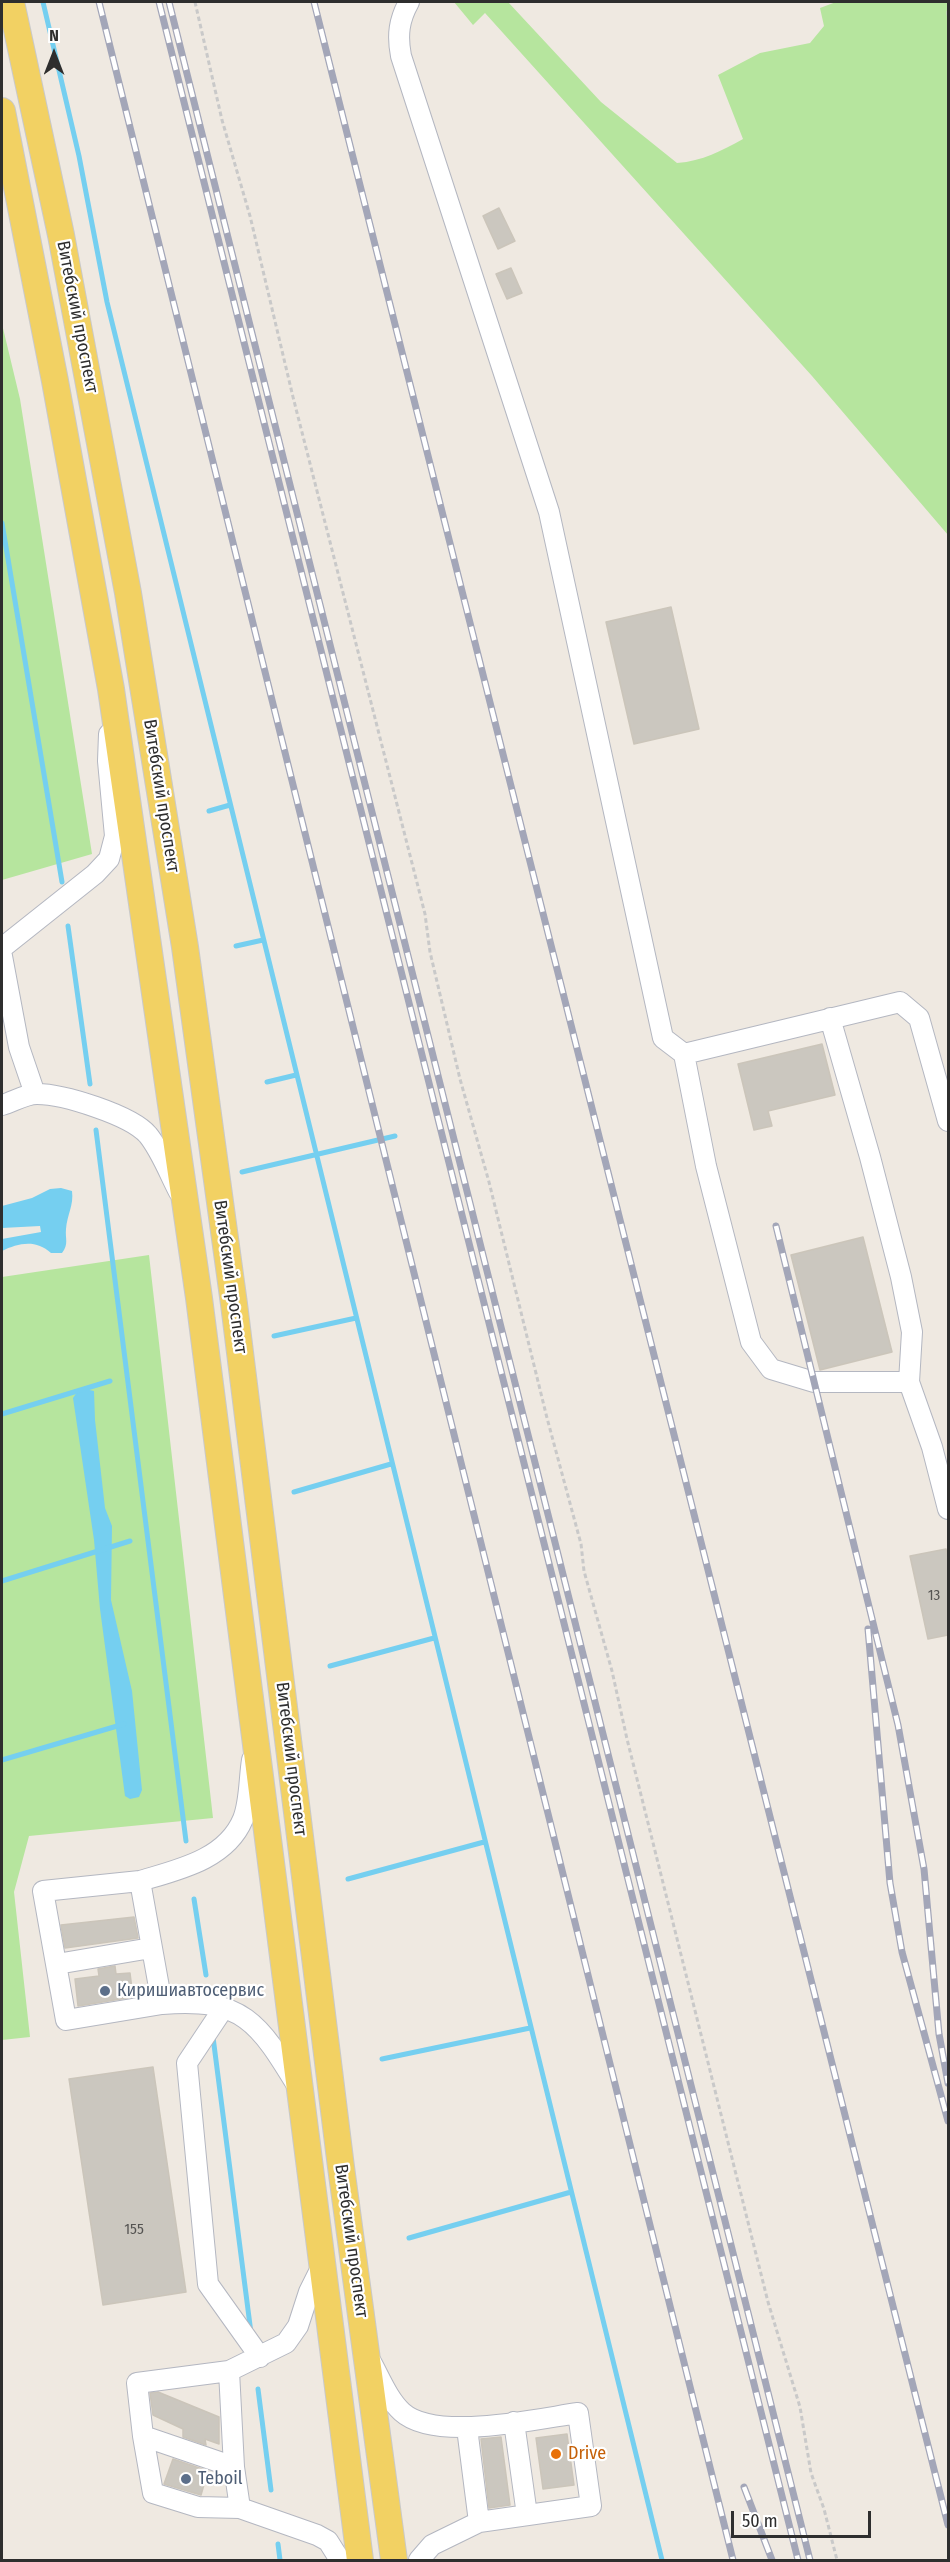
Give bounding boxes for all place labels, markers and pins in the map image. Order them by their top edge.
place label: Киришиавтосервис [117,1980,264,2002]
marker: Киришиавтосервис [98,1984,112,1998]
place label: Drive [568,2443,606,2465]
marker: Drive [549,2447,563,2461]
place label: Teboil [198,2468,243,2490]
marker: Teboil [179,2472,193,2486]

